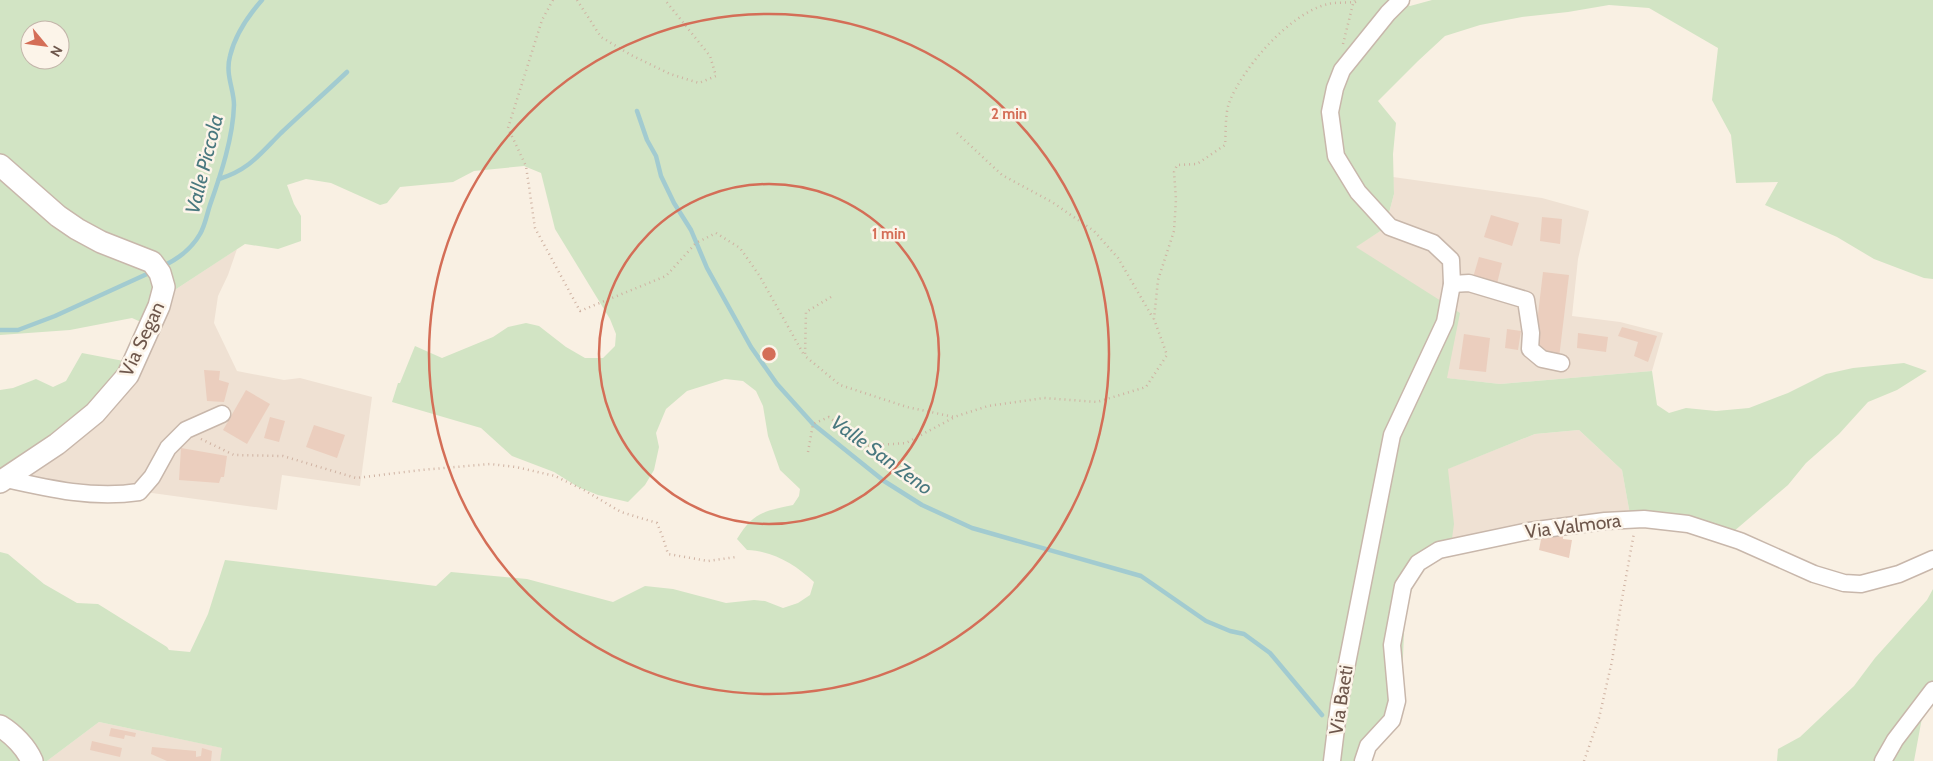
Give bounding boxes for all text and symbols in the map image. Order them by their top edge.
north arrow [20,20,70,70]
text: N [46,43,67,60]
text: 2 min [991,105,1027,123]
water label: Valle Piccola [180,112,228,216]
text: 1 min [872,225,906,243]
street label: Via Segan [115,298,169,380]
centre of rings [760,345,778,363]
water label: Valle San Zeno [827,410,937,500]
street label: Via Valmora [1524,509,1622,543]
street label: Via Baeti [1324,663,1358,737]

